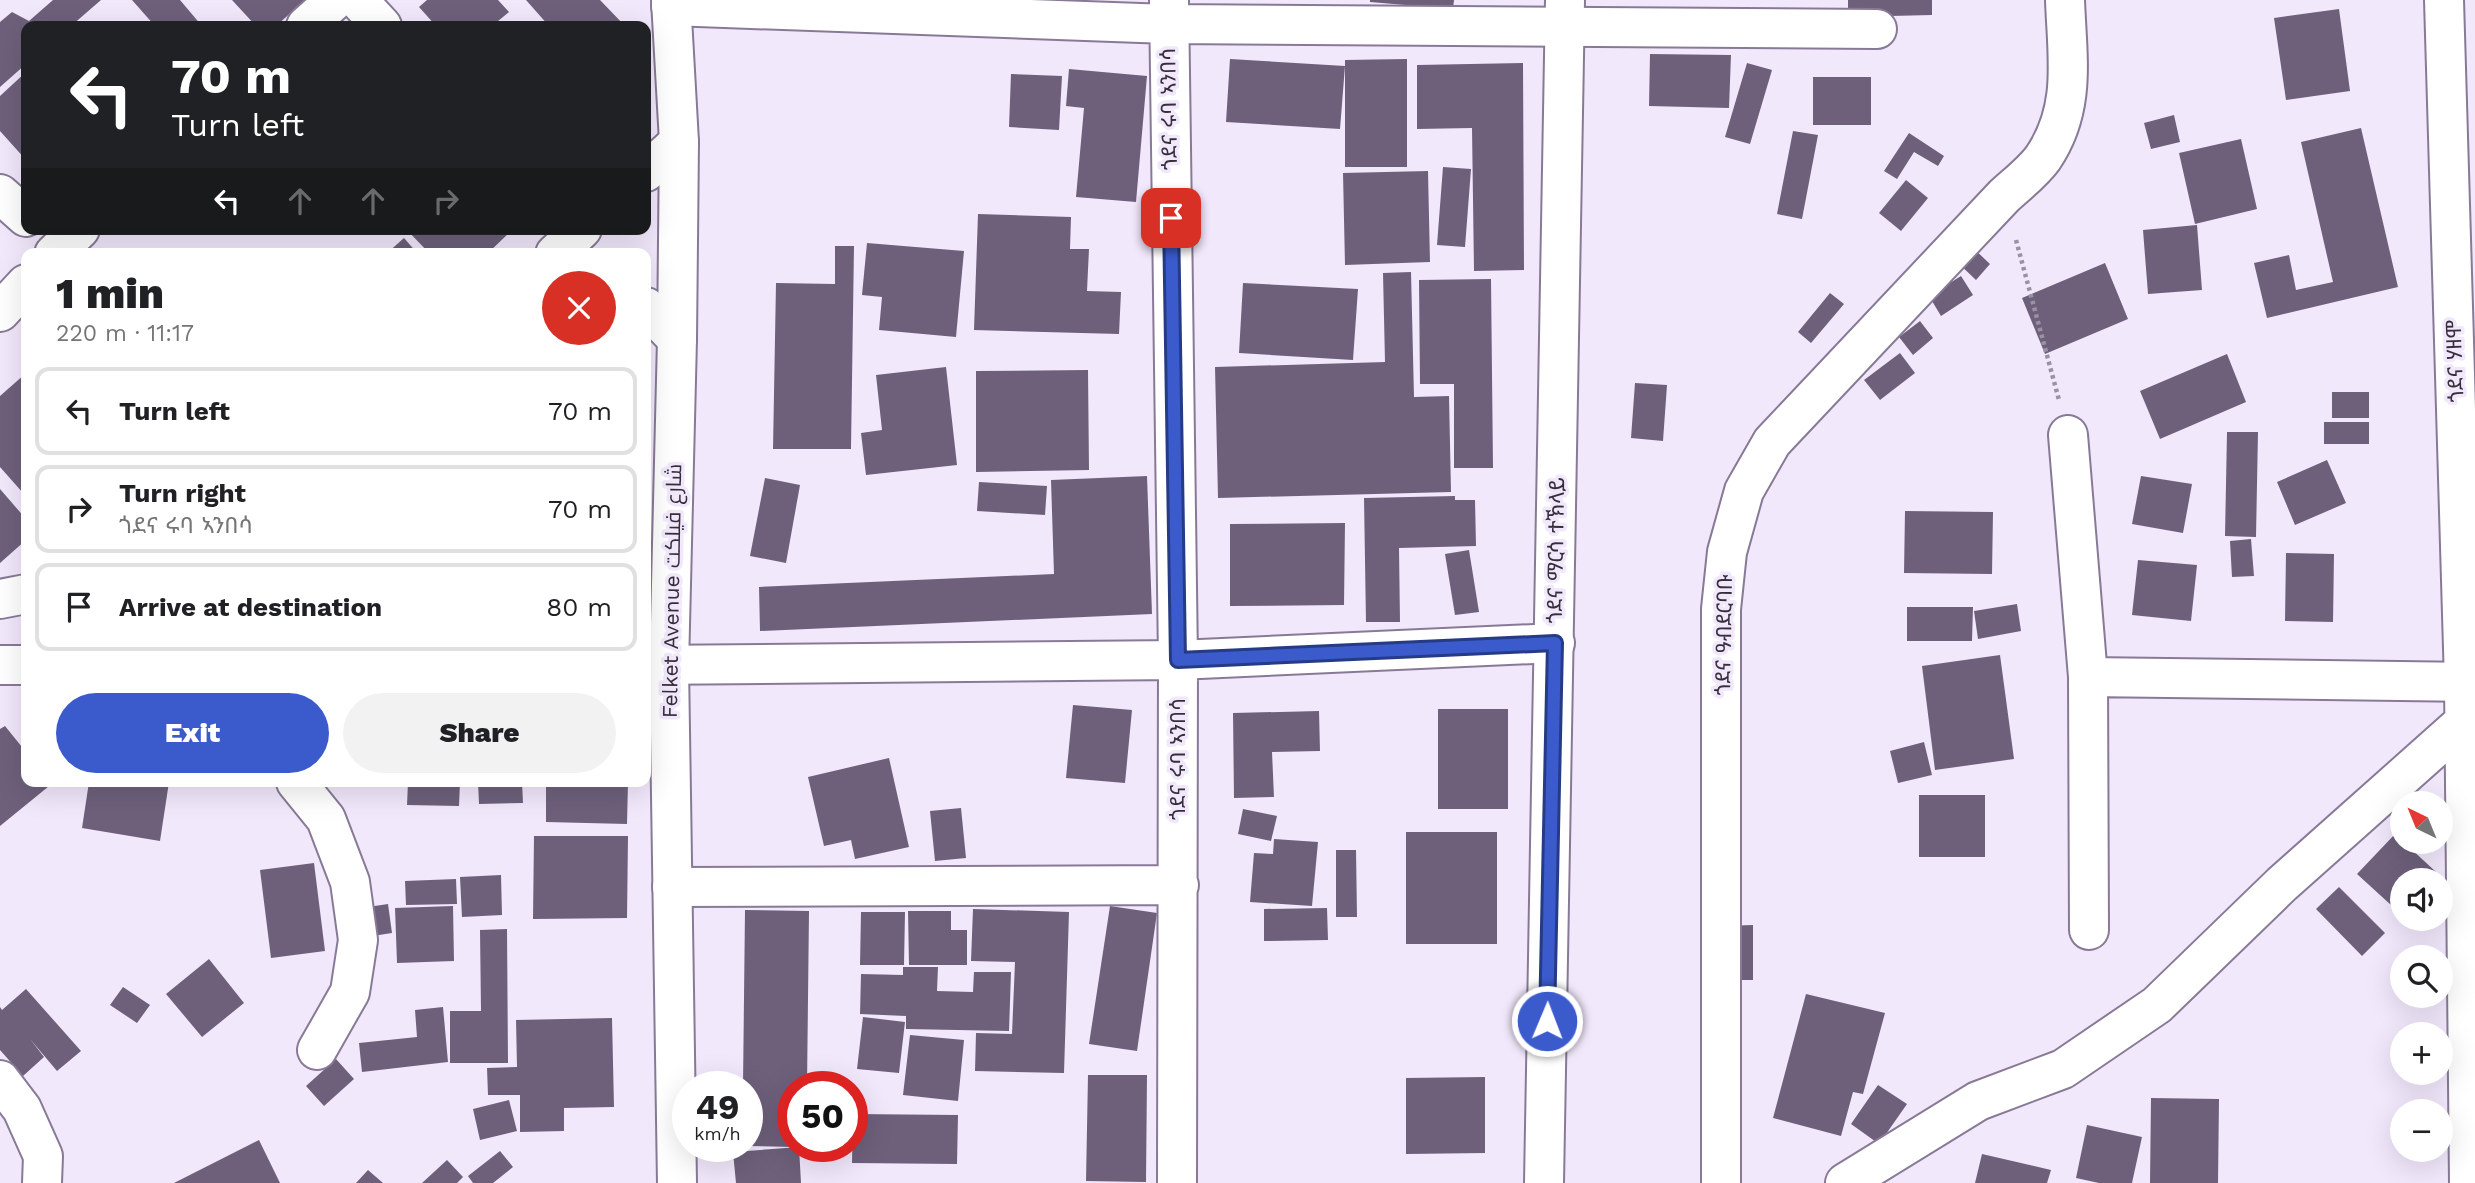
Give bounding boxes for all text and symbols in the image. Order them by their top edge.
text: 70 m [171,47,291,105]
street label: ጎደና ሩባ ኣንበሳ [1155,48,1182,170]
icon: left [56,49,147,140]
text: Turn left [171,106,304,144]
icon: left [208,182,246,220]
icon: ahead [281,182,319,220]
icon: ahead [354,182,392,220]
icon: right [427,182,465,220]
pin [1141,188,1201,248]
icon: arrive [1152,199,1190,237]
text: 1 min [56,269,164,318]
button: close [542,271,616,345]
street label: ጎደና ሃዘሞ [2441,319,2468,403]
text: 220 m · 11:17 [56,320,194,347]
icon: left [60,392,98,430]
text: Turn left [119,396,230,426]
text: 70 m [548,396,612,426]
street label: Felket Avenue شارع فيلكت [657,464,688,718]
street label: ጎደና ማርሳ ተኽላይ [1542,476,1569,624]
text: Turn right [119,478,246,508]
icon: right [60,490,98,528]
text: 70 m [548,494,612,524]
text: ጎደና ሩባ ኣንበሳ [119,512,253,539]
street label: ጎደና ዓብደርባቡ [1710,574,1737,696]
icon: arrive [60,588,98,626]
text: Arrive at destination [119,592,382,622]
text: 80 m [546,592,612,622]
button: Exit [56,693,329,773]
button: Share [343,693,616,773]
street label: ጎደና ሩባ ኣንበሳ [1165,698,1190,820]
north arrow [2390,791,2454,854]
map controls [2390,791,2453,1162]
button: sound [2390,868,2453,931]
button: search [2390,945,2453,1008]
position arrow [1510,984,1584,1058]
button: + [2390,1022,2453,1085]
speed limit sign: 50 [777,1071,868,1162]
text: 49 [695,1086,740,1128]
button: − [2390,1099,2453,1162]
text: km/h [694,1123,741,1144]

